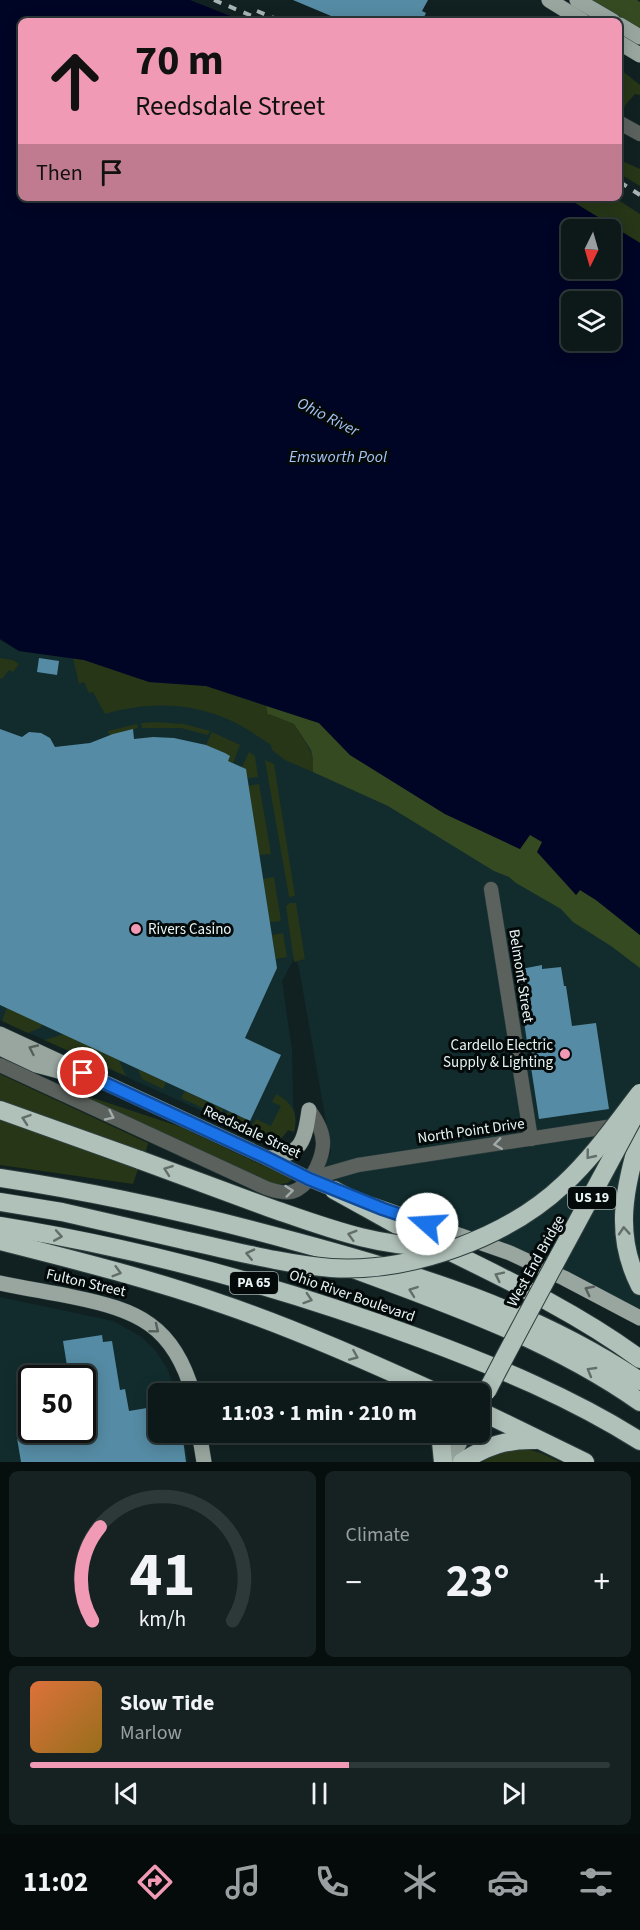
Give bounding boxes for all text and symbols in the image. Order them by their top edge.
text: 70 m [135,31,224,91]
icon: ahead [36,42,114,120]
text: Reedsdale Street [135,87,325,126]
icon: arrive [95,156,128,189]
text: Then [36,157,83,189]
north arrow [561,219,621,279]
map controls [561,219,621,351]
button: layers [561,291,621,351]
water label: Ohio River [293,392,364,443]
water label: Emsworth Pool [289,446,387,468]
place label: Rivers Casino [148,919,232,940]
marker: Rivers Casino [129,922,143,936]
street label: Belmont Street [503,928,539,1024]
place label: Cardello Electric Supply & Lighting [443,1035,553,1073]
one-way arrow [28,1045,39,1057]
pin [57,1047,108,1098]
marker: Cardello Electric Supply & Lighting [558,1047,572,1061]
icon: arrive [66,1056,99,1089]
street label: Reedsdale Street [200,1100,304,1164]
one-way arrow [104,1109,115,1121]
one-way arrow [21,1113,32,1126]
street label: North Point Drive [416,1113,526,1149]
one-way arrow [493,1137,503,1149]
one-way arrow [587,1148,598,1159]
one-way arrow [163,1165,174,1178]
one-way arrow [284,1185,293,1198]
road number: US 19 [568,1187,616,1209]
position arrow [395,1192,459,1256]
street label: West End Bridge [502,1211,570,1311]
one-way arrow [618,1226,631,1235]
one-way arrow [52,1229,62,1242]
one-way arrow [347,1229,357,1242]
one-way arrow [245,1249,255,1262]
street label: Fulton Street [44,1264,128,1302]
one-way arrow [112,1264,122,1277]
street label: Ohio River Boulevard [286,1265,418,1327]
road number: PA 65 [230,1272,278,1294]
one-way arrow [495,1272,506,1283]
one-way arrow [408,1286,419,1299]
one-way arrow [584,1286,595,1297]
one-way arrow [302,1292,313,1305]
one-way arrow [148,1321,159,1332]
one-way arrow [348,1349,359,1361]
speed limit sign: 50 [18,1365,96,1443]
one-way arrow [587,1366,597,1378]
text: 11:03 · 1 min · 210 m [221,1397,417,1429]
text: Climate [346,1521,410,1549]
text: 41 [129,1531,195,1620]
text: 23° [446,1550,510,1614]
text: − [346,1559,362,1606]
text: + [594,1559,610,1606]
text: km/h [138,1604,186,1635]
text: Slow Tide [120,1687,214,1719]
text: Marlow [120,1719,182,1747]
icon: previous [110,1777,143,1810]
icon: pause [303,1777,336,1810]
icon: next [497,1777,530,1810]
icon: directions [134,1861,176,1903]
icon: music [222,1861,264,1903]
icon: phone [311,1861,353,1903]
icon: climate [399,1861,441,1903]
icon: car [487,1861,529,1903]
icon: filters [575,1861,617,1903]
text: 11:02 [23,1863,88,1902]

